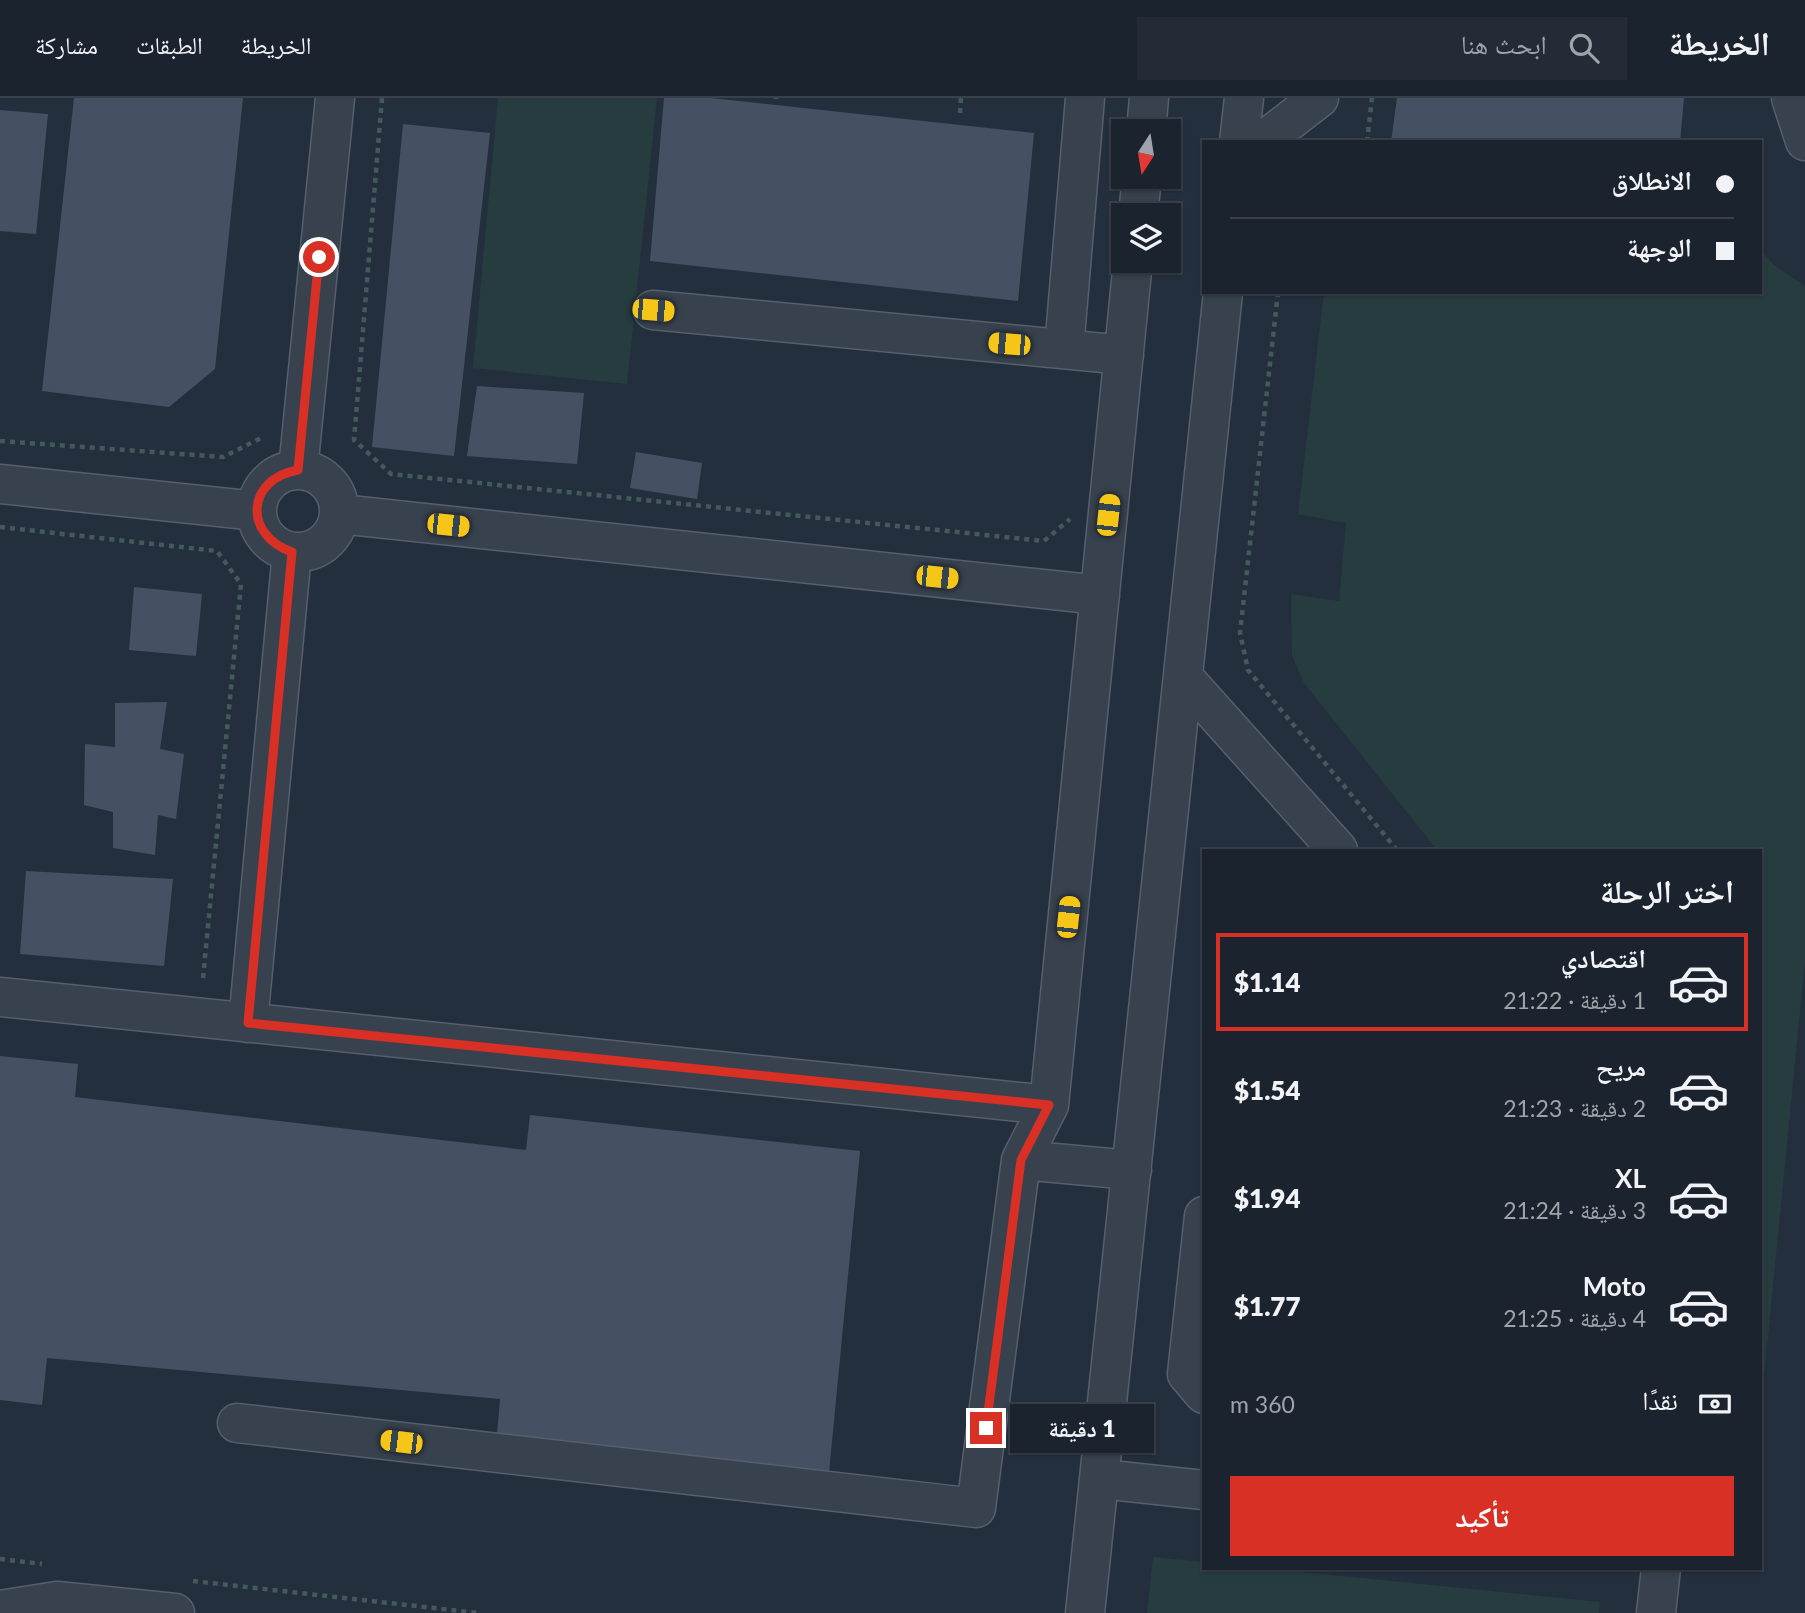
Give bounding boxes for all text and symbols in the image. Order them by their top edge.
search box [1137,17,1627,80]
text: الخريطة [1669,22,1770,62]
text: ابحث هنا [1461,28,1547,60]
icon: search [1565,29,1603,67]
text: مشاركة [35,30,98,59]
text: الطبقات [136,30,203,59]
text: الخريطة [241,30,311,59]
north arrow [1111,119,1181,189]
map controls [1111,119,1181,273]
text: الانطلاق [1612,164,1692,196]
button: layers [1111,203,1181,273]
text: الوجهة [1627,231,1692,263]
route start [303,241,335,273]
car [632,298,675,322]
car [988,332,1031,356]
car [1096,493,1121,537]
car [427,512,470,538]
car [916,564,959,590]
text: اختر الرحلة [1600,871,1734,910]
car [1056,895,1081,939]
text: اقتصادي [1561,942,1646,974]
icon: car [1667,951,1730,1014]
text: $1.14 [1234,966,1301,998]
text: 1 دقيقة · 21:22 [1503,986,1646,1014]
text: مريح [1596,1050,1646,1082]
icon: car [1667,1059,1730,1122]
text: $1.54 [1234,1074,1301,1106]
text: 2 دقيقة · 21:23 [1503,1094,1646,1122]
text: XL [1615,1162,1646,1194]
icon: car [1667,1167,1730,1230]
text: $1.94 [1234,1182,1301,1214]
text: 3 دقيقة · 21:24 [1503,1196,1646,1224]
text: Moto [1583,1270,1646,1302]
icon: car [1667,1275,1730,1338]
text: $1.77 [1234,1290,1301,1322]
text: 4 دقيقة · 21:25 [1503,1304,1646,1332]
text: نقدًا [1642,1384,1678,1416]
icon: cash [1696,1385,1734,1423]
text: 360 m [1230,1390,1295,1418]
callout: 1 دقيقة [1010,1404,1154,1452]
route end [970,1412,1002,1444]
text: 1 دقيقة [1049,1414,1115,1442]
car [379,1429,424,1455]
button: تأكيد [1230,1476,1734,1556]

